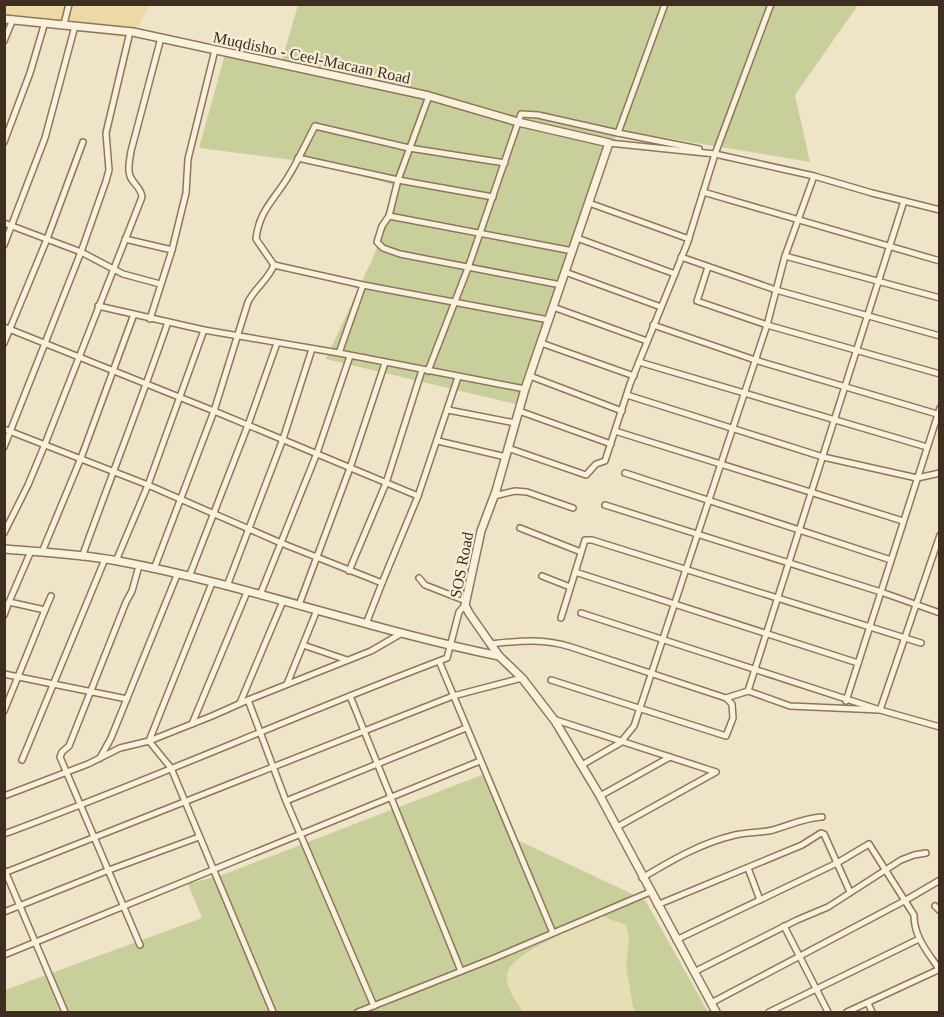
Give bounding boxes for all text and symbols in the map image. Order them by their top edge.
street label: Muqdisho - Ceel-Macaan Road [211,28,412,88]
street label: SOS Road [447,531,476,600]

